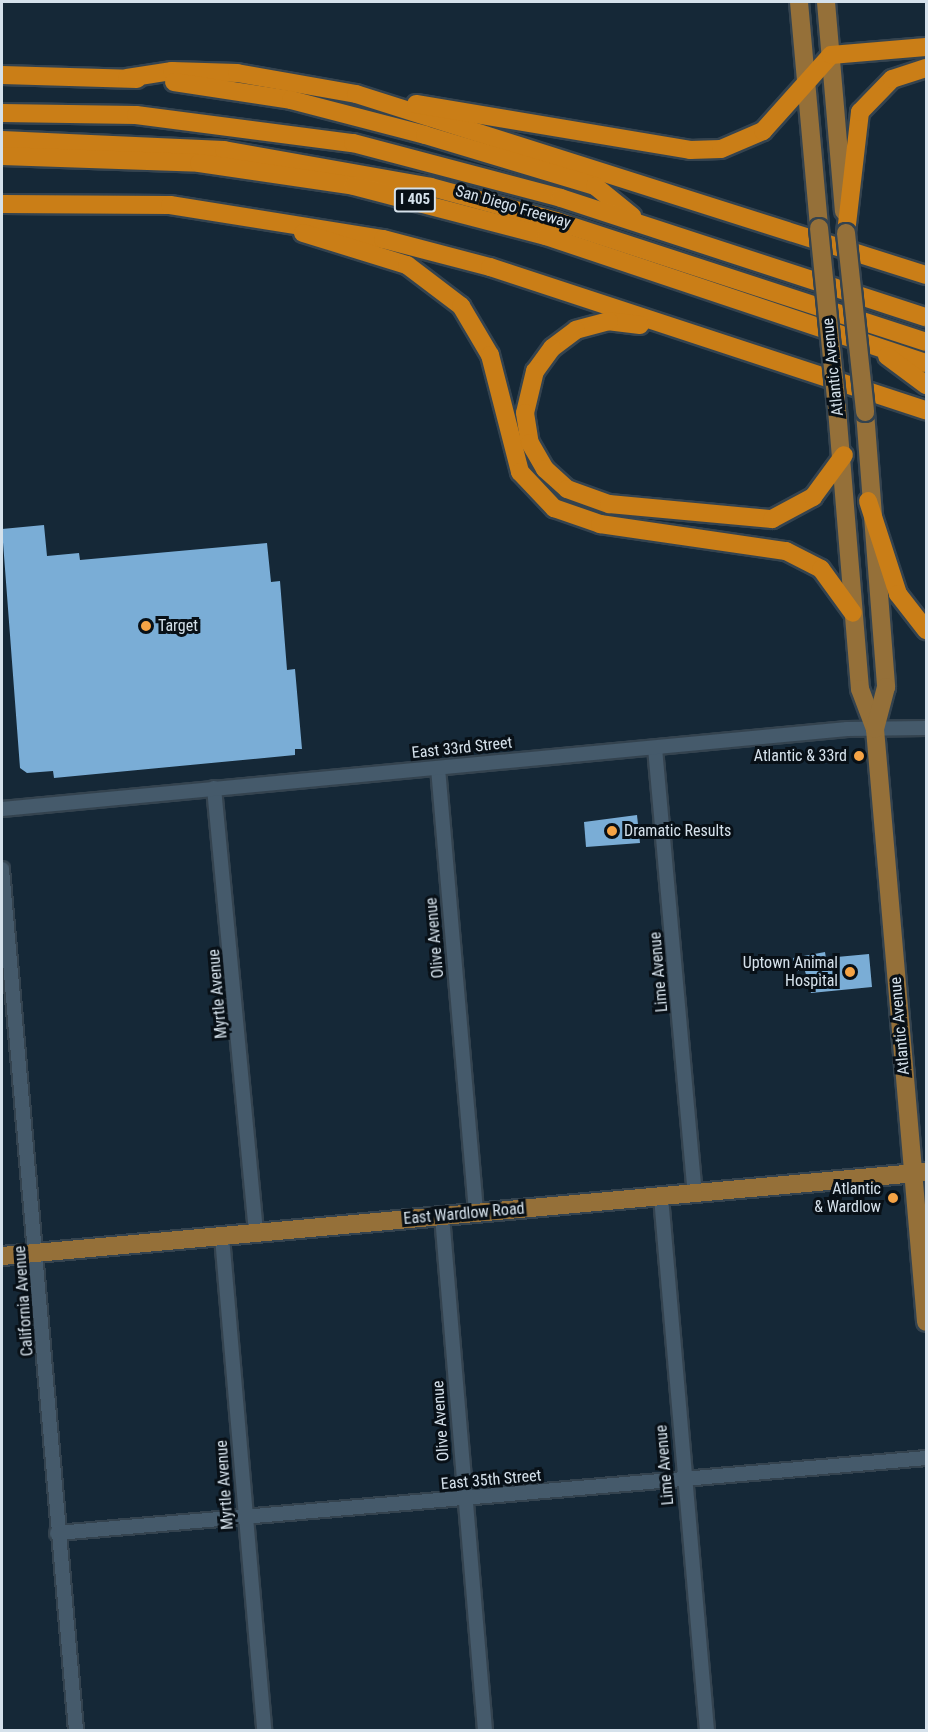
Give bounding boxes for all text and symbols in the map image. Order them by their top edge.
street label: San Diego Freeway [453,181,573,233]
road number: I 405 [392,188,438,212]
street label: Atlantic Avenue [818,317,848,417]
place label: Target [158,616,198,636]
marker: Target [139,619,153,633]
street label: East 33rd Street [411,733,513,763]
place label: Atlantic & 33rd [754,746,847,766]
marker: Atlantic & 33rd [852,749,866,763]
place label: Dramatic Results [624,821,731,841]
marker: Dramatic Results [605,824,619,838]
street label: Olive Avenue [422,897,448,979]
street label: Lime Avenue [646,931,672,1013]
street label: Myrtle Avenue [205,949,231,1039]
place label: Uptown Animal Hospital [743,953,838,991]
marker: Uptown Animal Hospital [843,965,857,979]
street label: Atlantic Avenue [886,976,914,1076]
place label: Atlantic & Wardlow [814,1179,881,1217]
marker: Atlantic & Wardlow [886,1191,900,1205]
street label: East Wardlow Road [403,1199,525,1229]
street label: California Avenue [11,1245,37,1357]
street label: Olive Avenue [429,1380,453,1462]
street label: Lime Avenue [652,1424,678,1506]
street label: Myrtle Avenue [212,1440,238,1530]
street label: East 35th Street [440,1466,542,1494]

